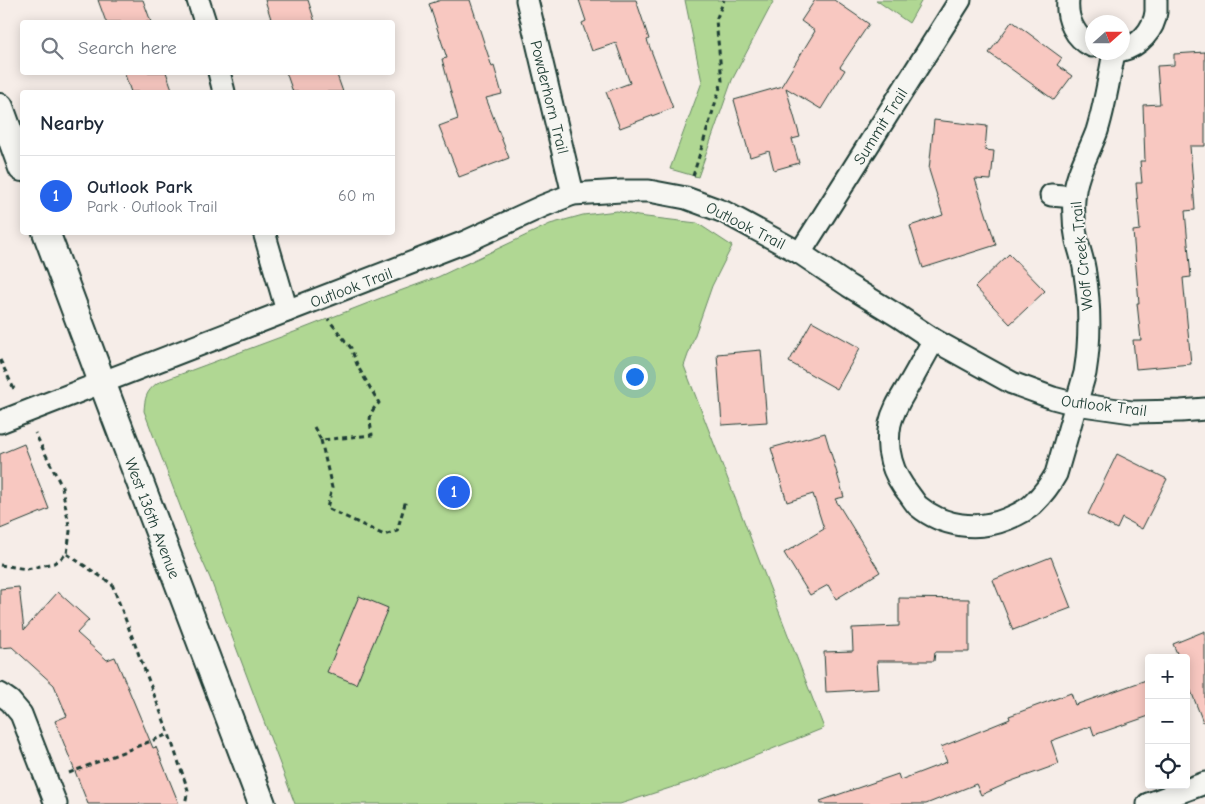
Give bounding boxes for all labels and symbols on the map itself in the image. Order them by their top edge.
north arrow [1085,15,1130,60]
street label: Powderhorn Trail [526,39,572,156]
street label: Summit Trail [850,85,911,168]
street label: Outlook Trail [703,198,788,254]
street label: Wolf Creek Trail [1067,200,1097,311]
street label: Outlook Trail [308,264,395,312]
your location [622,364,648,390]
street label: Outlook Trail [1060,392,1148,420]
street label: West 136th Avenue [121,456,183,581]
pin: 1 [438,473,470,511]

